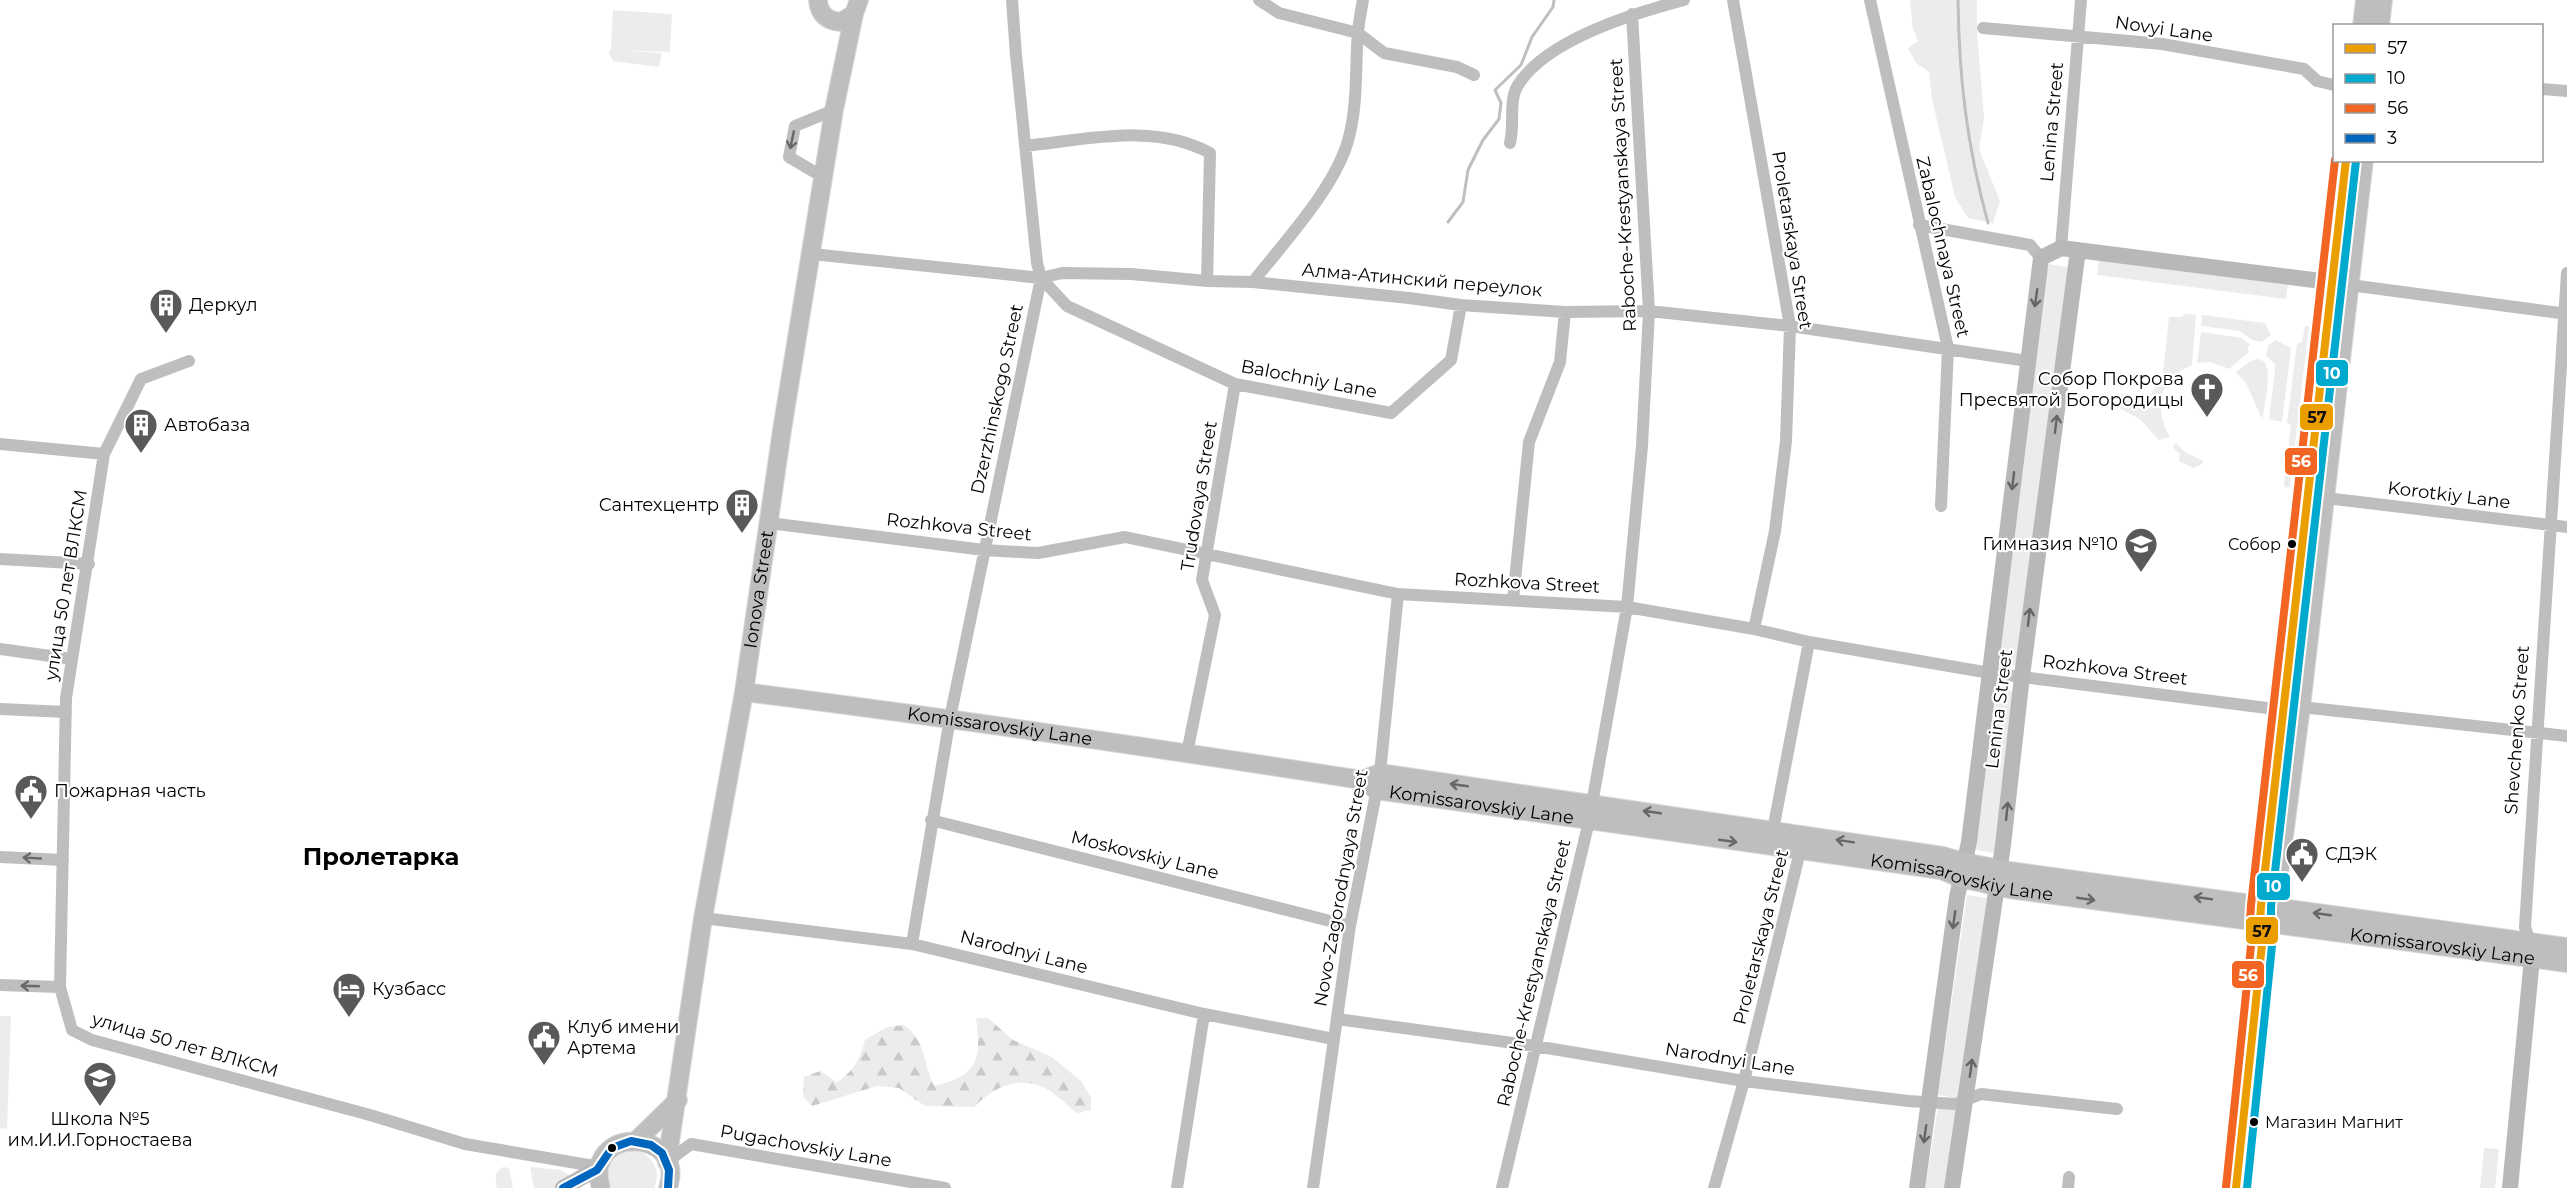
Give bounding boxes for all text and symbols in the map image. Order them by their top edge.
street label: Novyi Lane [2114,11,2215,47]
legend [2333,24,2543,162]
text: 57 [2387,37,2408,59]
street label: Raboche-Krestyanskaya Street [1605,58,1641,332]
street label: Lenina Street [2036,61,2068,183]
text: 10 [2387,67,2405,89]
text: 56 [2387,97,2408,119]
text: 3 [2387,127,2397,149]
one-way arrow [786,130,797,150]
street label: Proletarskaya Street [1767,149,1817,331]
street label: Zabalochnaya Street [1911,154,1975,340]
street label: Алма-Атинский переулок [1301,259,1544,302]
building icon: Деркул [148,287,184,334]
one-way arrow [2030,288,2041,308]
place label: Деркул [189,294,258,316]
street label: Dzerzhinskogo Street [966,302,1028,496]
street label: Balochniy Lane [1239,355,1379,403]
line badge: 10 [2315,359,2349,387]
text: 10 [2323,364,2341,383]
place label: Собор Покрова Пресвятой Богородицы [1959,368,2184,411]
church icon: Собор Покрова Пресвятой Богородицы [2189,371,2225,418]
line badge: 57 [2299,403,2334,431]
building icon: Автобаза [123,407,159,454]
text: 57 [2307,408,2327,427]
place label: Автобаза [164,414,250,436]
one-way arrow [2050,415,2061,434]
street label: Trudovaya Street [1176,419,1222,573]
line badge: 56 [2284,447,2318,476]
text: 56 [2291,452,2311,471]
one-way arrow [2007,471,2018,491]
street label: Korotkiy Lane [2386,477,2512,513]
building icon: Сантехцентр [724,487,760,534]
street label: улица 50 лет ВЛКСМ [40,488,92,683]
place label: Сантехцентр [599,494,719,516]
street label: Rozhkova Street [885,508,1033,546]
school or university icon: Гимназия №10 [2123,526,2159,573]
street label: Ionova Street [739,529,778,650]
place label: Гимназия №10 [1982,533,2118,555]
place label: Собор [2228,535,2281,554]
marker: Собор [2286,538,2298,550]
street label: Rozhkova Street [1453,568,1601,598]
one-way arrow [2024,608,2035,628]
street label: Shevchenko Street [2500,645,2534,815]
street label: Lenina Street [1981,648,2017,770]
street label: Rozhkova Street [2041,650,2189,690]
street label: Komissarovskiy Lane [906,702,1094,750]
street label: Novo-Zagorodnyaya Street [1309,768,1373,1008]
public building icon: Пожарная часть [13,773,49,820]
one-way arrow [1450,779,1470,790]
place label: Пожарная часть [54,780,206,802]
street label: Komissarovskiy Lane [1388,781,1576,829]
one-way arrow [2002,801,2013,821]
one-way arrow [1643,807,1663,818]
street label: Moskovskiy Lane [1069,826,1221,884]
one-way arrow [1718,835,1738,846]
one-way arrow [1836,835,1855,846]
public building icon: СДЭК [2284,836,2320,883]
street label: Raboche-Krestyanskaya Street [1492,837,1576,1109]
district label: Пролетарка [303,842,459,871]
place label: СДЭК [2325,843,2378,865]
street label: Proletarskaya Street [1729,847,1793,1027]
street label: Komissarovskiy Lane [1869,849,2055,906]
one-way arrow [22,853,42,864]
line badge: 10 [2256,872,2291,901]
text: 10 [2264,877,2282,896]
one-way arrow [2194,892,2214,903]
one-way arrow [2075,894,2095,905]
one-way arrow [2312,908,2332,919]
one-way arrow [1948,910,1959,929]
line badge: 57 [2245,916,2279,945]
text: 57 [2252,922,2272,941]
street label: Komissarovskiy Lane [2348,923,2536,970]
street label: Narodnyi Lane [958,925,1090,979]
line badge: 56 [2231,960,2265,989]
text: 56 [2238,966,2258,985]
hotel icon: Кузбасс [331,971,367,1018]
place label: Кузбасс [372,978,446,1000]
one-way arrow [20,980,40,992]
street label: улица 50 лет ВЛКСМ [88,1008,281,1082]
place label: Клуб имени Артема [567,1016,680,1059]
public building icon: Клуб имени Артема [526,1019,562,1066]
street label: Narodnyi Lane [1664,1038,1797,1080]
one-way arrow [1965,1059,1976,1078]
school or university icon: Школа №5 им.И.И.Горностаева [82,1060,118,1107]
place label: Школа №5 им.И.И.Горностаева [8,1108,192,1151]
place label: Магазин Магнит [2265,1113,2403,1132]
marker: Магазин Магнит [2248,1116,2260,1128]
street label: Pugachovskiy Lane [718,1120,894,1172]
one-way arrow [1919,1124,1930,1143]
unlabelled marker [606,1142,618,1154]

